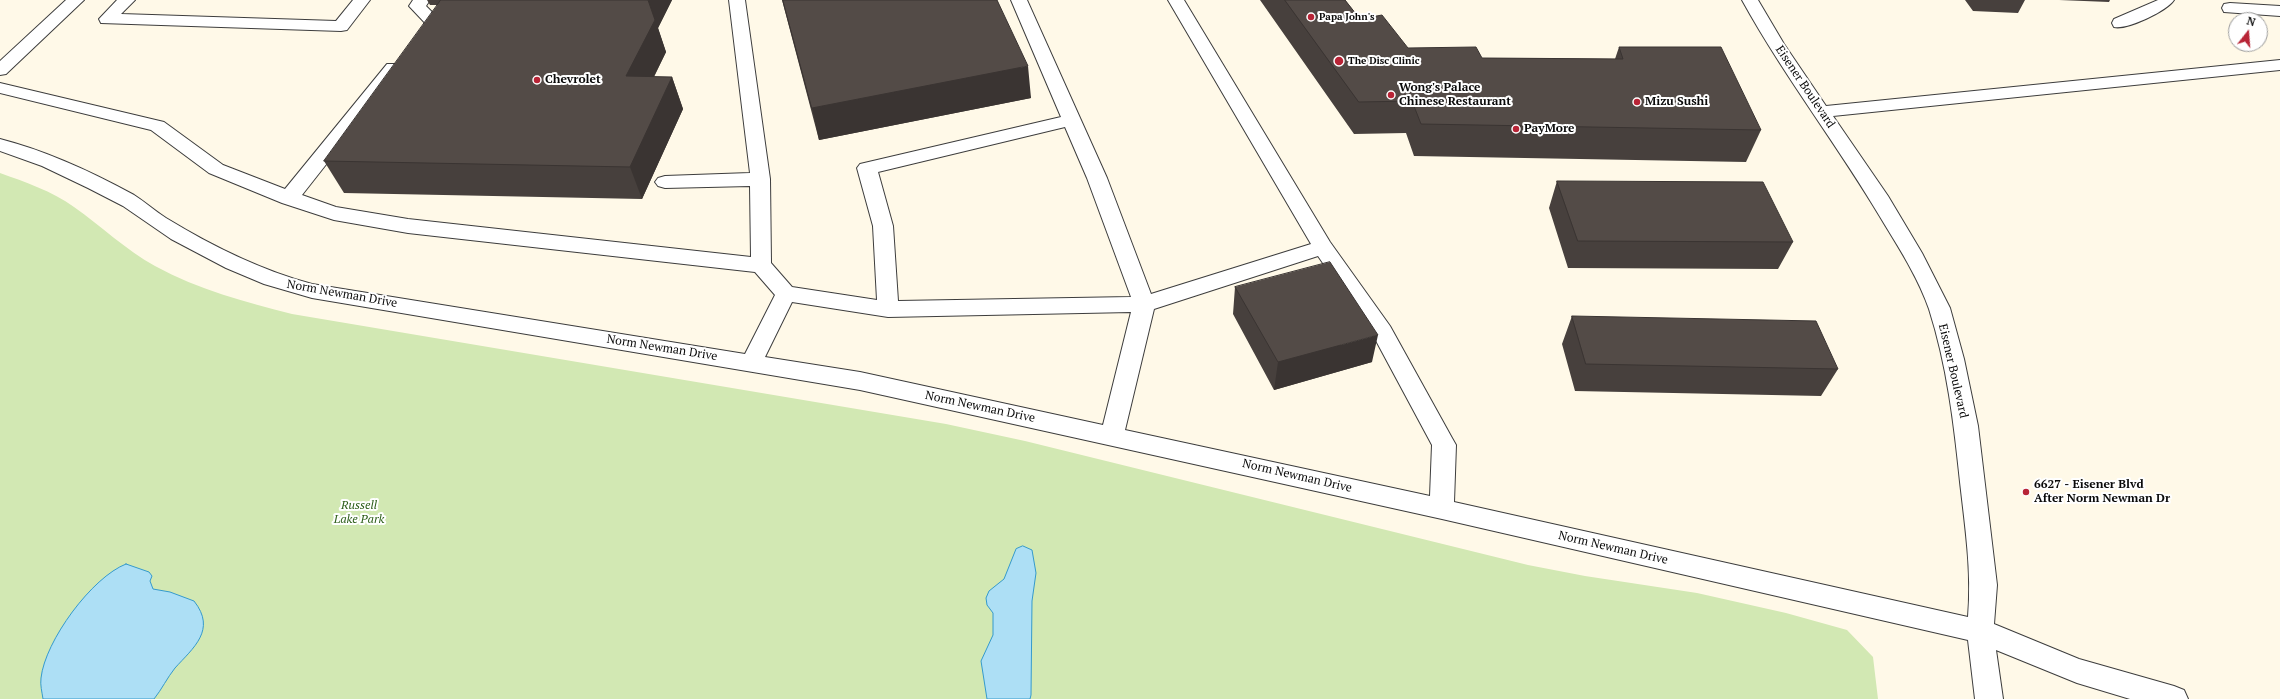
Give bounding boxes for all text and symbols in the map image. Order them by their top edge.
place label: Papa John's [1319,11,1374,23]
marker: Papa John's [1306,12,1316,22]
north arrow [2228,12,2268,52]
text: N [2245,14,2257,29]
street label: Eisener Boulevard [1772,43,1838,131]
marker: The Disc Clinic [1333,55,1345,67]
place label: The Disc Clinic [1348,55,1420,67]
place label: Chevrolet [545,73,601,87]
marker: Chevrolet [532,75,542,85]
place label: Wong's Palace Chinese Restaurant [1399,81,1511,109]
marker: Wong's Palace Chinese Restaurant [1386,90,1396,100]
place label: Mizu Sushi [1645,95,1708,109]
marker: Mizu Sushi [1632,97,1642,107]
place label: PayMore [1524,122,1575,136]
marker: PayMore [1511,124,1521,134]
street label: Norm Newman Drive [286,277,398,311]
street label: Eisener Boulevard [1935,322,1971,420]
street label: Norm Newman Drive [606,332,718,364]
street label: Norm Newman Drive [924,388,1036,426]
street label: Norm Newman Drive [1241,456,1353,496]
place label: 6627 - Eisener Blvd After Norm Newman Dr [2034,478,2170,506]
marker: 6627 - Eisener Blvd After Norm Newman Dr [2021,487,2031,497]
park label: Russell Lake Park [334,499,384,527]
street label: Norm Newman Drive [1557,528,1669,568]

